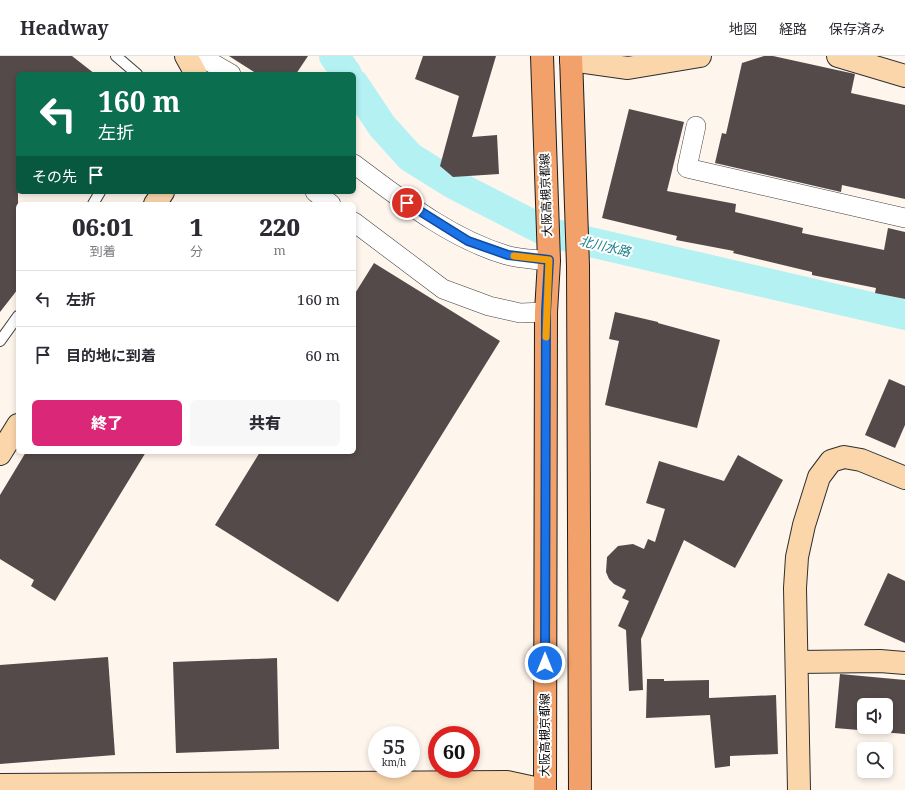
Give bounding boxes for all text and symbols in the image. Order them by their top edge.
text: Headway [20,15,108,41]
text: 地図 [729,19,757,38]
text: 経路 [779,19,807,38]
text: 保存済み [829,19,885,38]
text: 160 m [98,82,180,120]
icon: left [32,88,84,140]
text: 左折 [98,120,134,144]
street label: 大阪高槻京都線 [536,153,555,237]
icon: arrive [85,164,107,186]
text: その先 [32,166,77,186]
pin [390,186,424,220]
icon: arrive [396,192,418,214]
text: 06:01 [72,210,134,243]
text: 1 [190,210,203,243]
text: 220 [259,210,300,243]
water label: 北川水路 [578,231,633,261]
text: m [274,241,286,259]
text: 到着 [90,242,116,260]
text: 分 [190,242,203,260]
icon: left [32,288,54,310]
text: 左折 [66,289,96,309]
text: 160 m [297,289,340,309]
icon: arrive [32,344,54,366]
text: 目的地に到着 [66,345,156,365]
text: 60 m [305,345,340,365]
button: 終了 [32,400,182,446]
button: 共有 [190,400,340,446]
position arrow [524,642,566,684]
street label: 大阪高槻京都線 [536,693,553,777]
map controls [857,698,893,778]
button: sound [857,698,893,734]
speed limit sign: 60 [428,726,480,778]
text: 55 [383,733,405,760]
button: search [857,742,893,778]
text: km/h [382,755,406,769]

